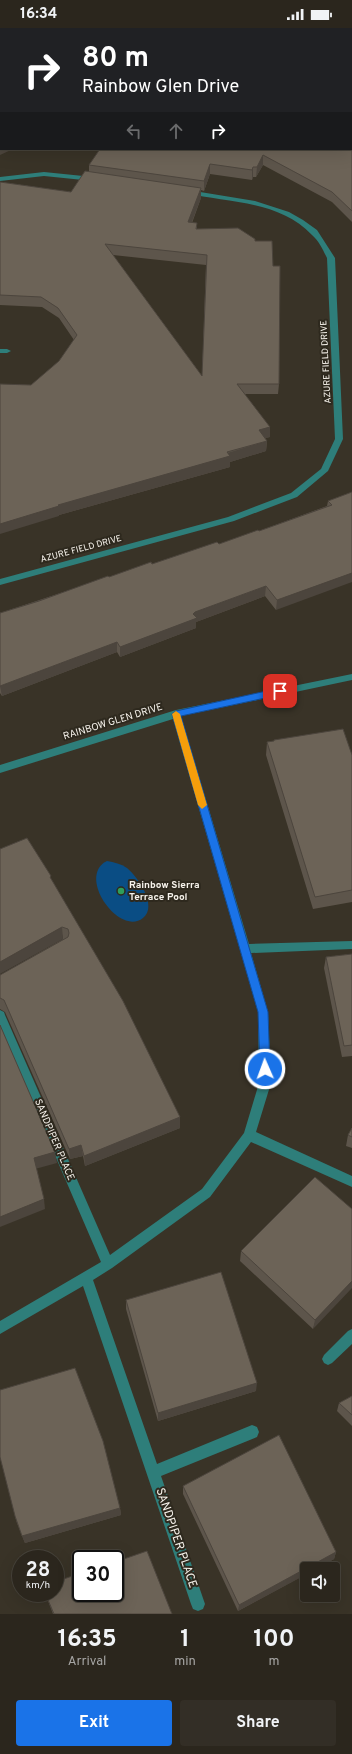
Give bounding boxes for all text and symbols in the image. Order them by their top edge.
text: 16:34 [20,5,58,24]
text: 80 m [82,41,149,77]
icon: right [16,44,68,96]
text: Rainbow Glen Drive [82,76,239,99]
icon: left [123,120,145,142]
icon: ahead [165,120,187,142]
icon: right [207,120,229,142]
street label: AZURE FIELD DRIVE [318,320,334,404]
street label: AZURE FIELD DRIVE [39,533,123,565]
pin [263,674,297,708]
icon: arrive [269,680,291,702]
street label: RAINBOW GLEN DRIVE [62,701,164,743]
place label: Rainbow Sierra Terrace Pool [129,879,200,904]
marker: Rainbow Sierra Terrace Pool [116,886,126,896]
position arrow [244,1048,286,1090]
street label: SANDPIPER PLACE [31,1097,77,1183]
street label: SANDPIPER PLACE [151,1486,201,1590]
speed limit sign: 30 [72,1550,124,1602]
text: 28 [26,1558,50,1584]
map controls [300,1562,340,1602]
button: sound [300,1562,340,1602]
text: km/h [26,1579,50,1592]
text: 16:35 [57,1625,117,1655]
text: 1 [180,1625,190,1655]
text: 100 [253,1625,295,1655]
text: Arrival [68,1654,106,1670]
text: min [174,1654,196,1670]
text: m [268,1654,279,1670]
button: Exit [16,1700,172,1746]
button: Share [180,1700,336,1746]

